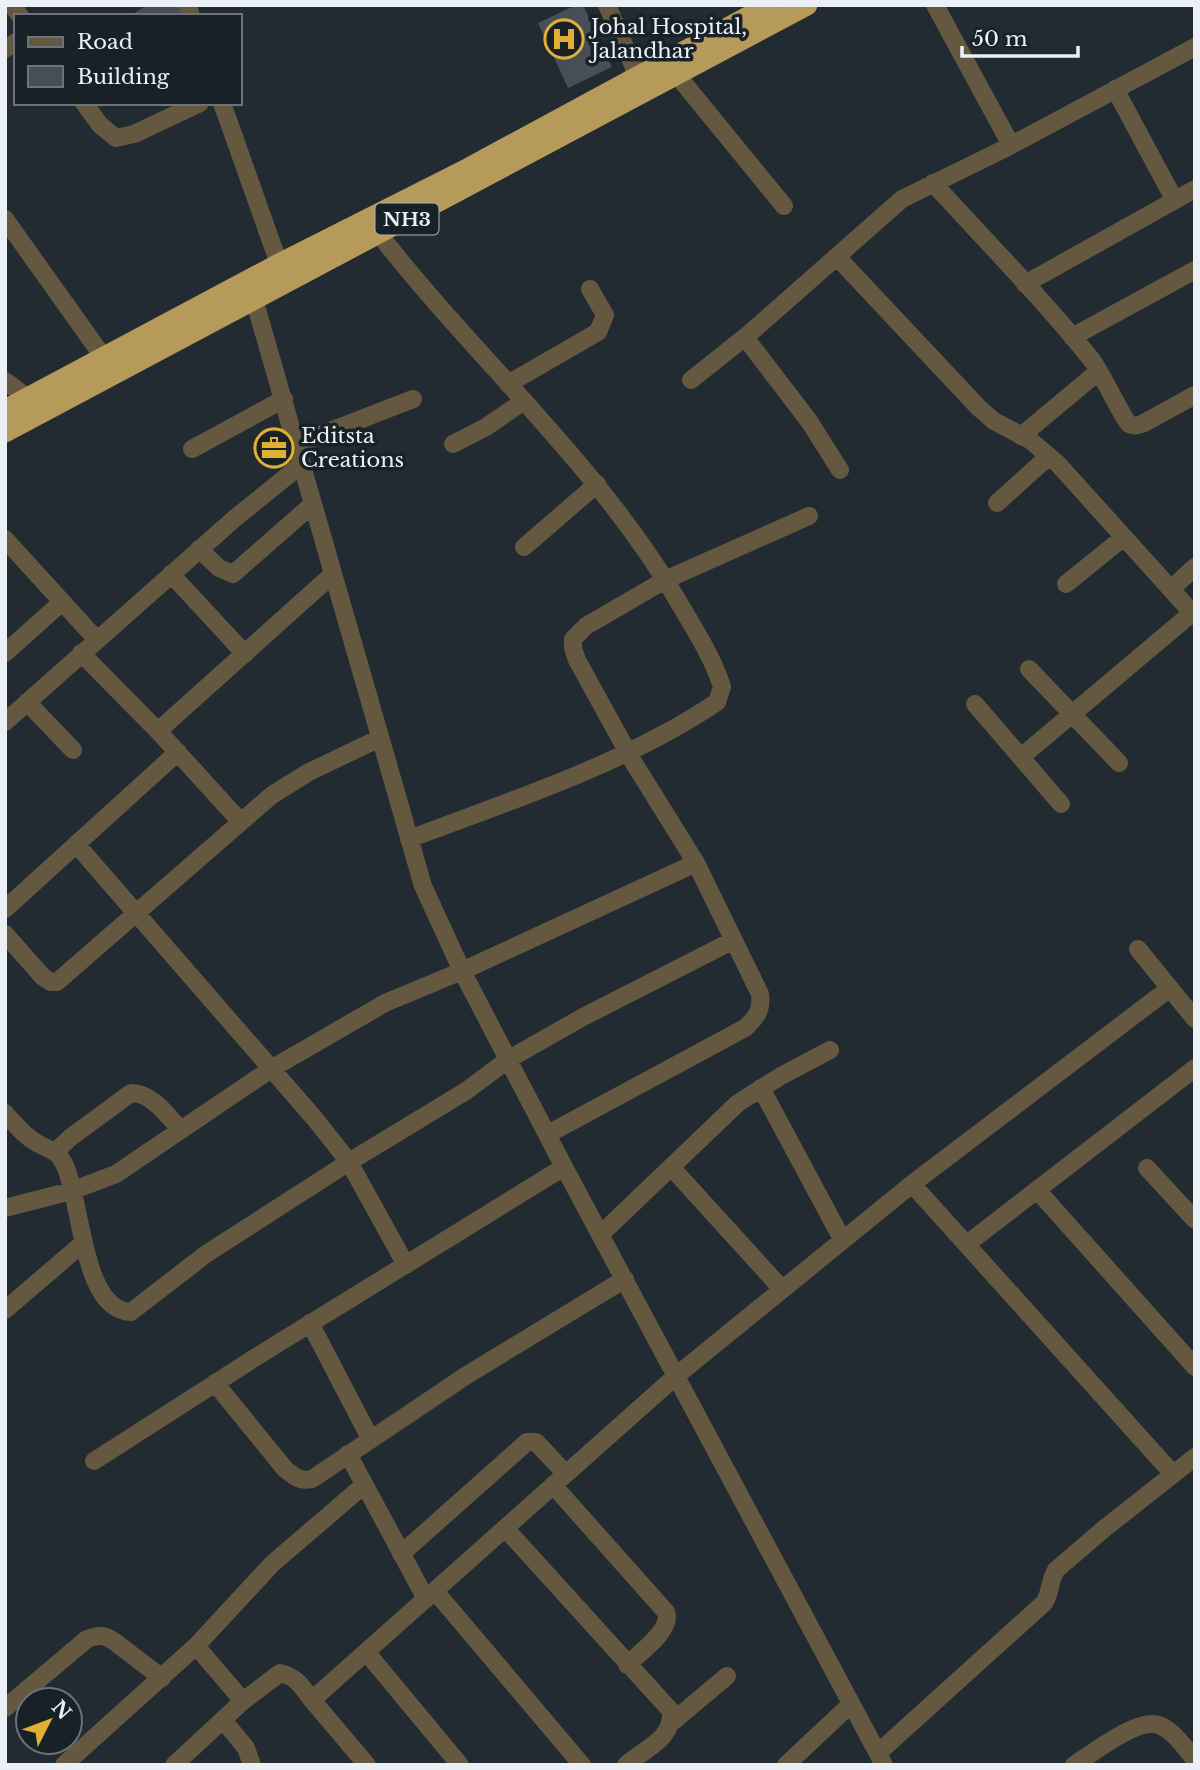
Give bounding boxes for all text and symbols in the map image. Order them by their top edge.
legend [14,14,242,105]
place label: Johal Hospital, Jalandhar [588,14,747,64]
scale bar [962,14,1078,58]
hospital icon: Johal Hospital, Jalandhar [543,18,585,60]
text: 50 m [972,26,1028,52]
text: Road [77,29,133,55]
text: Building [77,64,170,90]
road number: NH3 [376,204,438,234]
place label: Editsta Creations [301,423,404,473]
office icon: Editsta Creations [253,427,295,469]
north arrow [14,1686,84,1756]
text: N [47,1696,76,1724]

